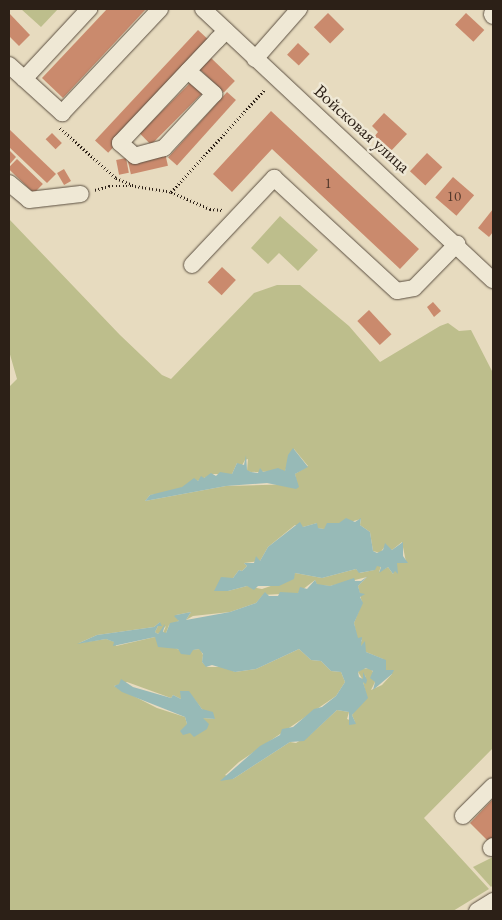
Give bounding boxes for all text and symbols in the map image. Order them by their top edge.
street label: Войсковая улица [310,80,414,178]
house number: 1 [324,174,332,192]
house number: 10 [447,187,461,205]

